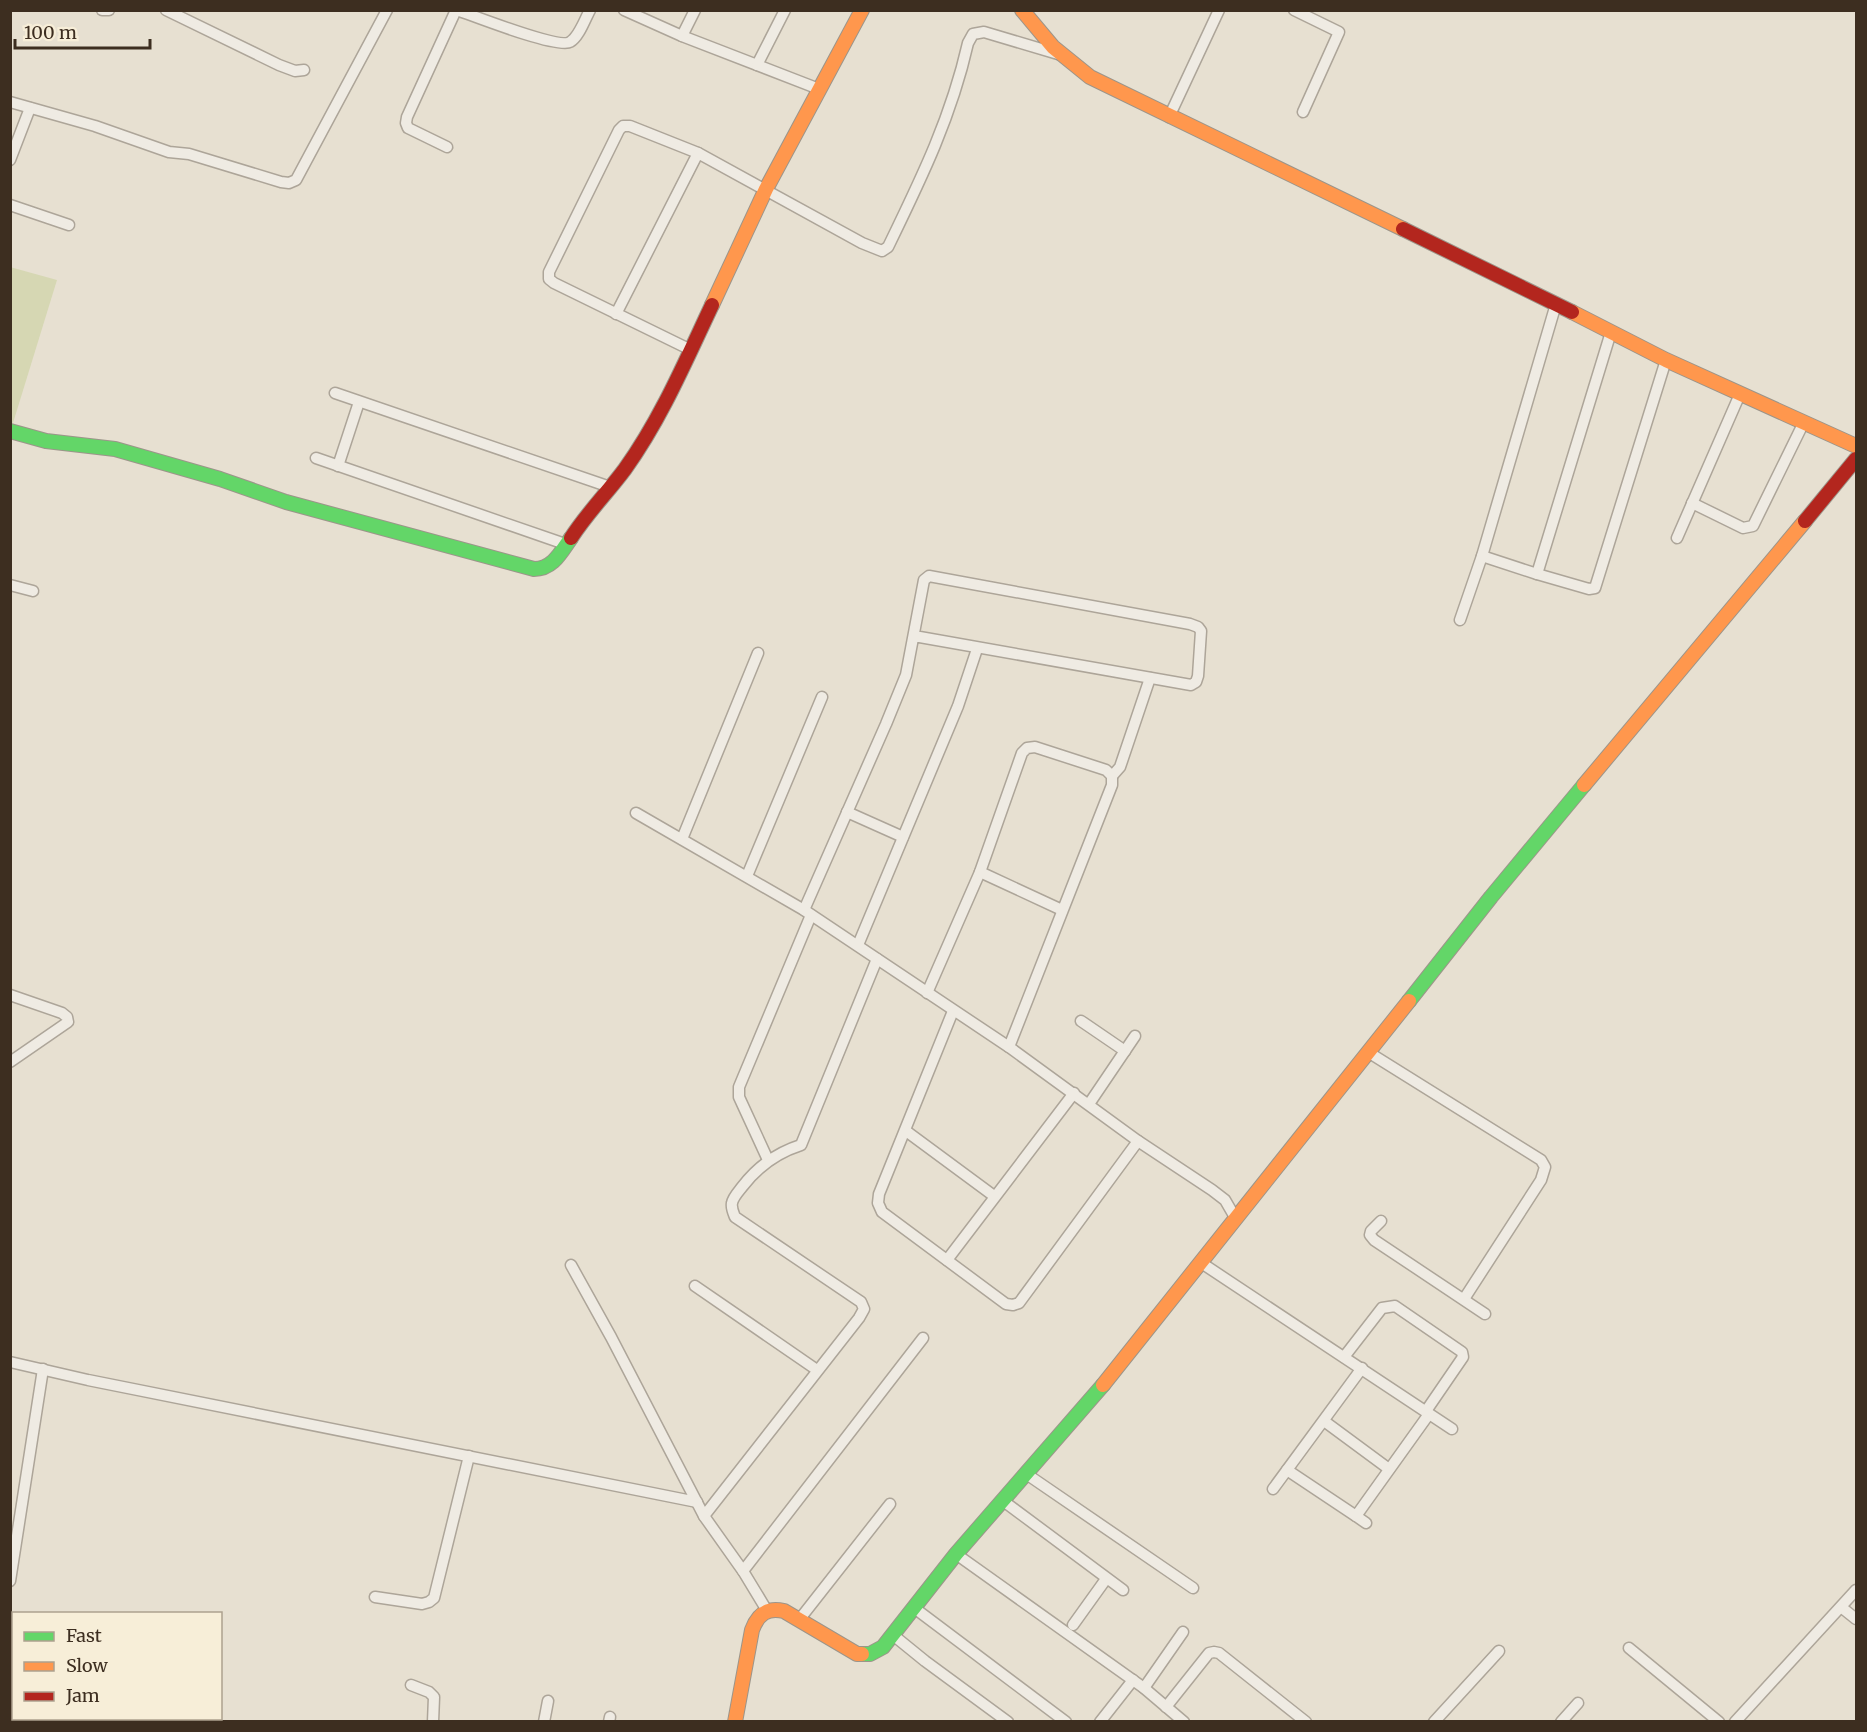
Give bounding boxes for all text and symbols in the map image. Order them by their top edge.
scale bar [15,12,150,50]
text: 100 m [24,21,77,44]
legend [12,1612,222,1720]
text: Fast [66,1624,102,1647]
text: Slow [66,1654,109,1677]
text: Jam [65,1684,100,1707]

